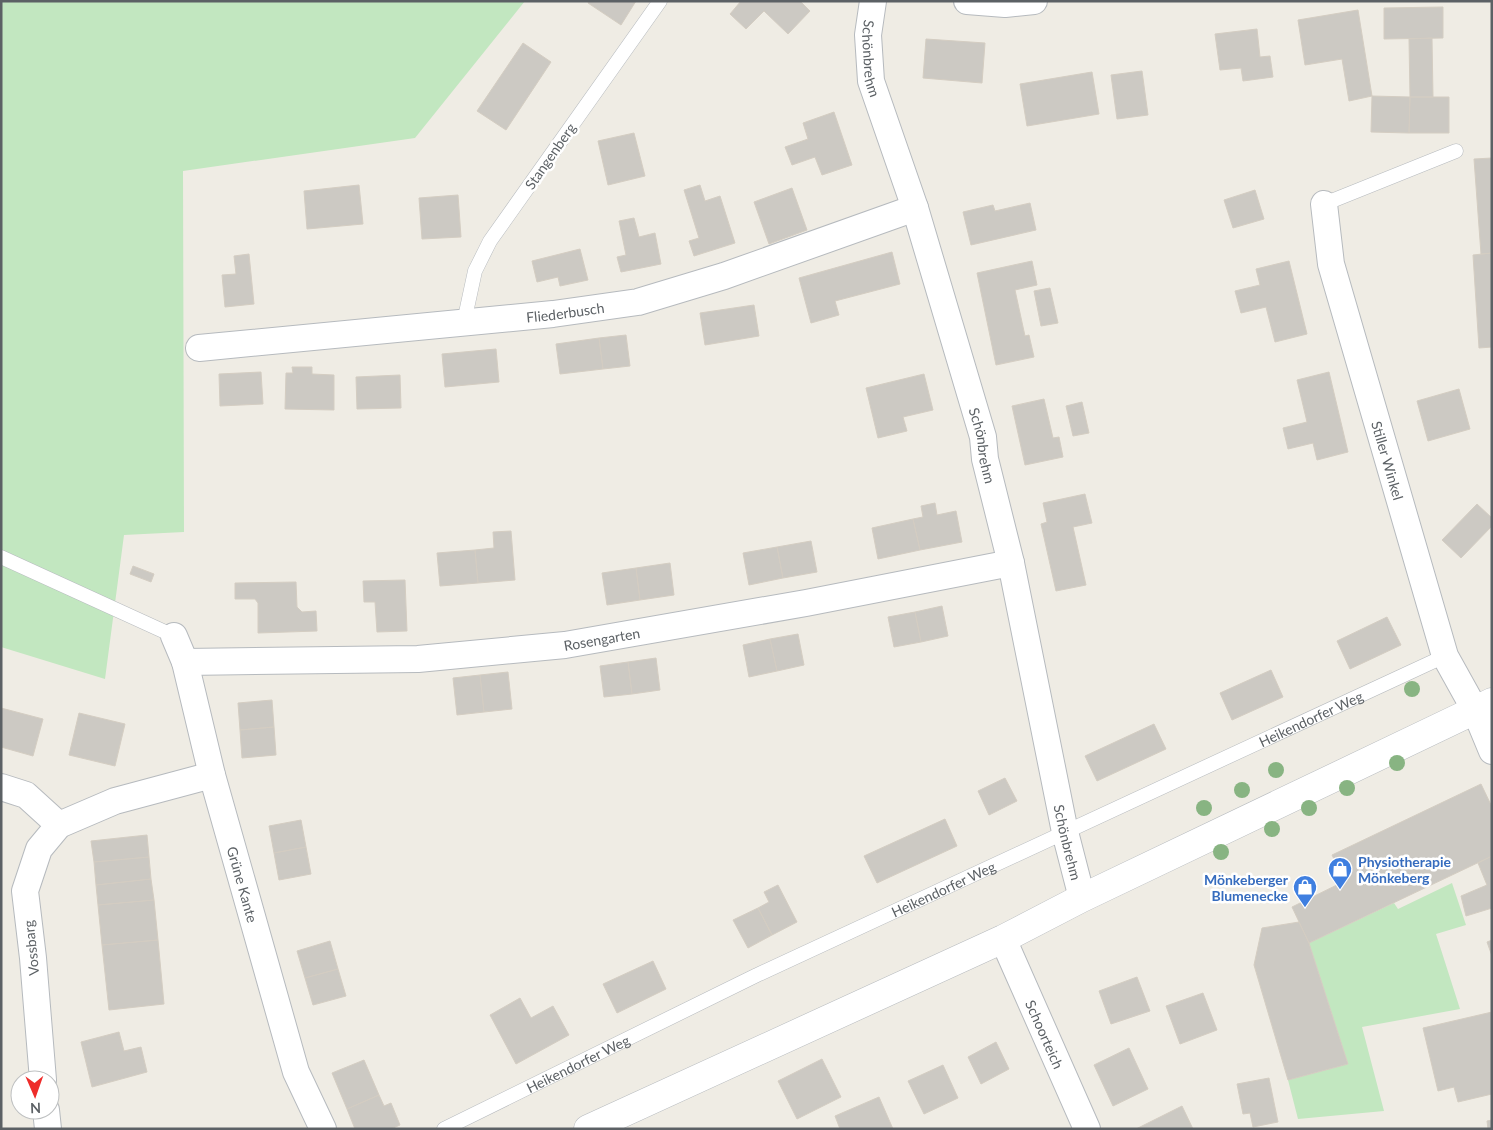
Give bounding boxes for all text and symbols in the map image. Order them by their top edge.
street label: Schönbrehm [859,19,884,99]
street label: Stangenberg [521,120,579,192]
street label: Fliederbusch [525,298,605,325]
street label: Schönbrehm [966,405,999,485]
street label: Stiller Winkel [1369,419,1408,502]
street label: Rosengarten [562,624,641,654]
street label: Heikendorfer Weg [1256,687,1365,750]
street label: Schönbrehm [1051,803,1086,882]
street label: Grüne Kante [224,844,262,924]
place label: Physiotherapie Mönkeberg [1358,853,1452,886]
shop icon: Physiotherapie Mönkeberg [1327,856,1353,890]
street label: Heikendorfer Weg [888,857,998,920]
place label: Mönkeberger Blumenecke [1204,871,1289,904]
shop icon: Mönkeberger Blumenecke [1292,874,1318,908]
street label: Vossbarg [20,920,42,976]
street label: Schoorteich [1022,997,1068,1071]
street label: Heikendorfer Weg [523,1031,632,1096]
north arrow [10,1070,60,1120]
text: N [30,1100,41,1117]

